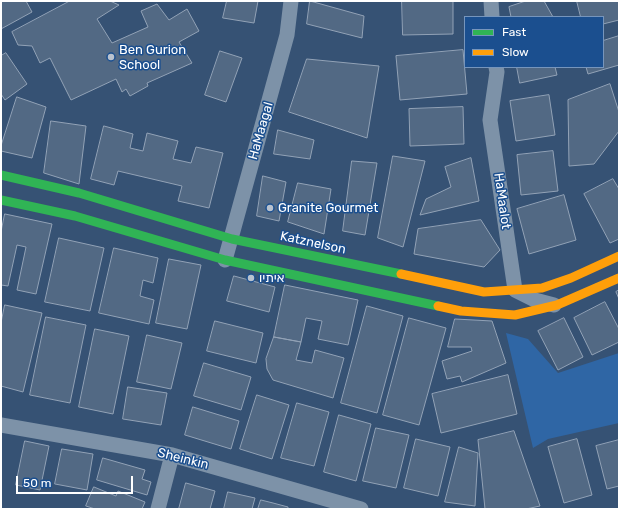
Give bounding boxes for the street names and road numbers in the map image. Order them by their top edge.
street label: HaMaagal [245,100,277,162]
street label: HaMaalot [490,172,514,230]
street label: Katznelson [279,228,347,258]
street label: Sheinkin [156,445,210,473]

